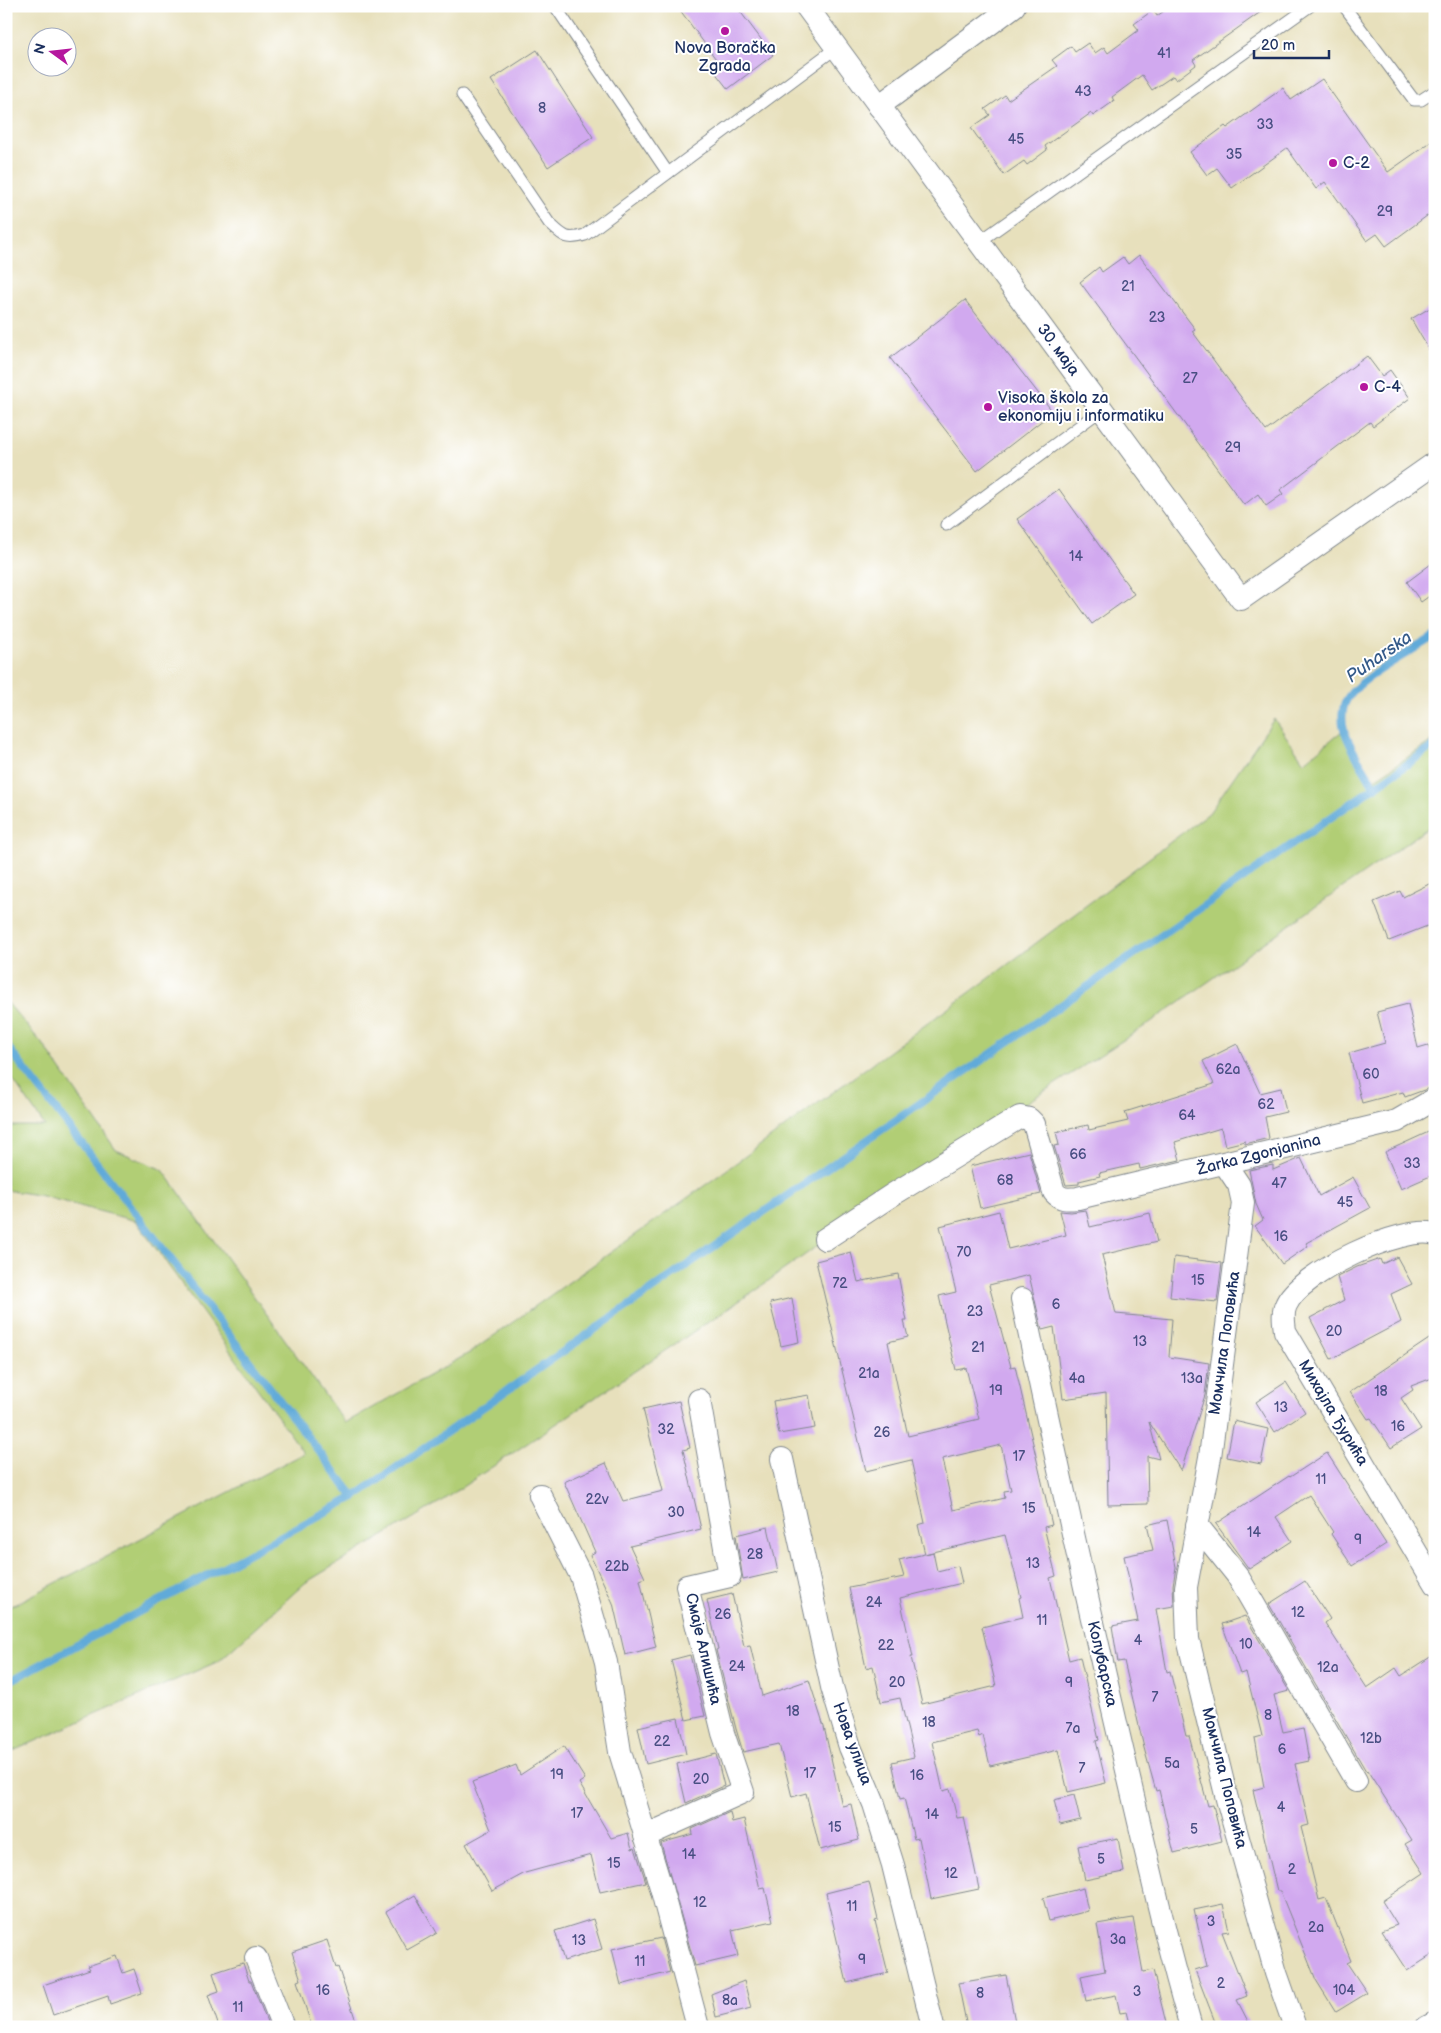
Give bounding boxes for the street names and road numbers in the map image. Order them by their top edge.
street label: 30. маја [1033,320,1084,380]
street label: Žarka Zgonjanina [1194,1129,1323,1180]
street label: Момчила Поповића [1206,1269,1245,1416]
street label: Михајла Ђурића [1294,1357,1372,1470]
street label: Смаје Алишића [681,1591,725,1707]
street label: Колубарска [1083,1619,1121,1709]
street label: Нова улица [828,1700,876,1788]
street label: Момчила Поповића [1197,1705,1251,1851]

